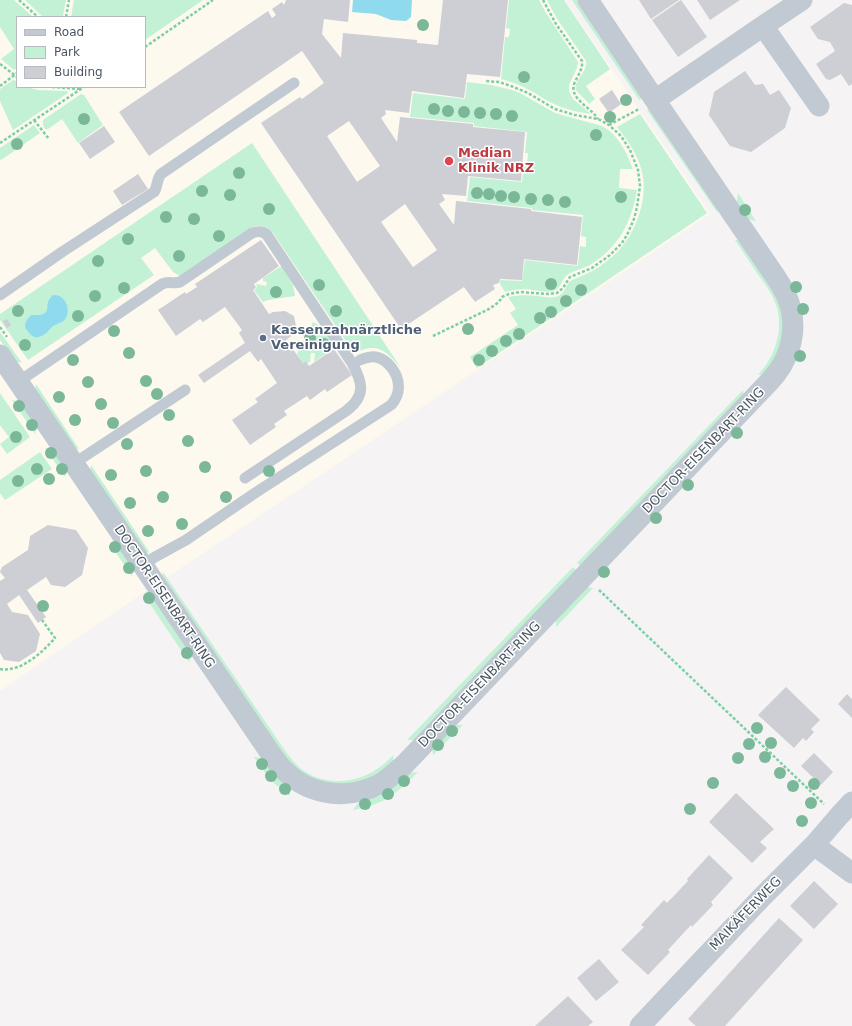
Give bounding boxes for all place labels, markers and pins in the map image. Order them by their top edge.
place label: Median Klinik NRZ [458,146,534,177]
marker: Median Klinik NRZ [443,155,455,167]
place label: Kassenzahnärztliche Vereinigung [271,323,422,354]
marker: Kassenzahnärztliche Vereinigung [258,333,268,343]

